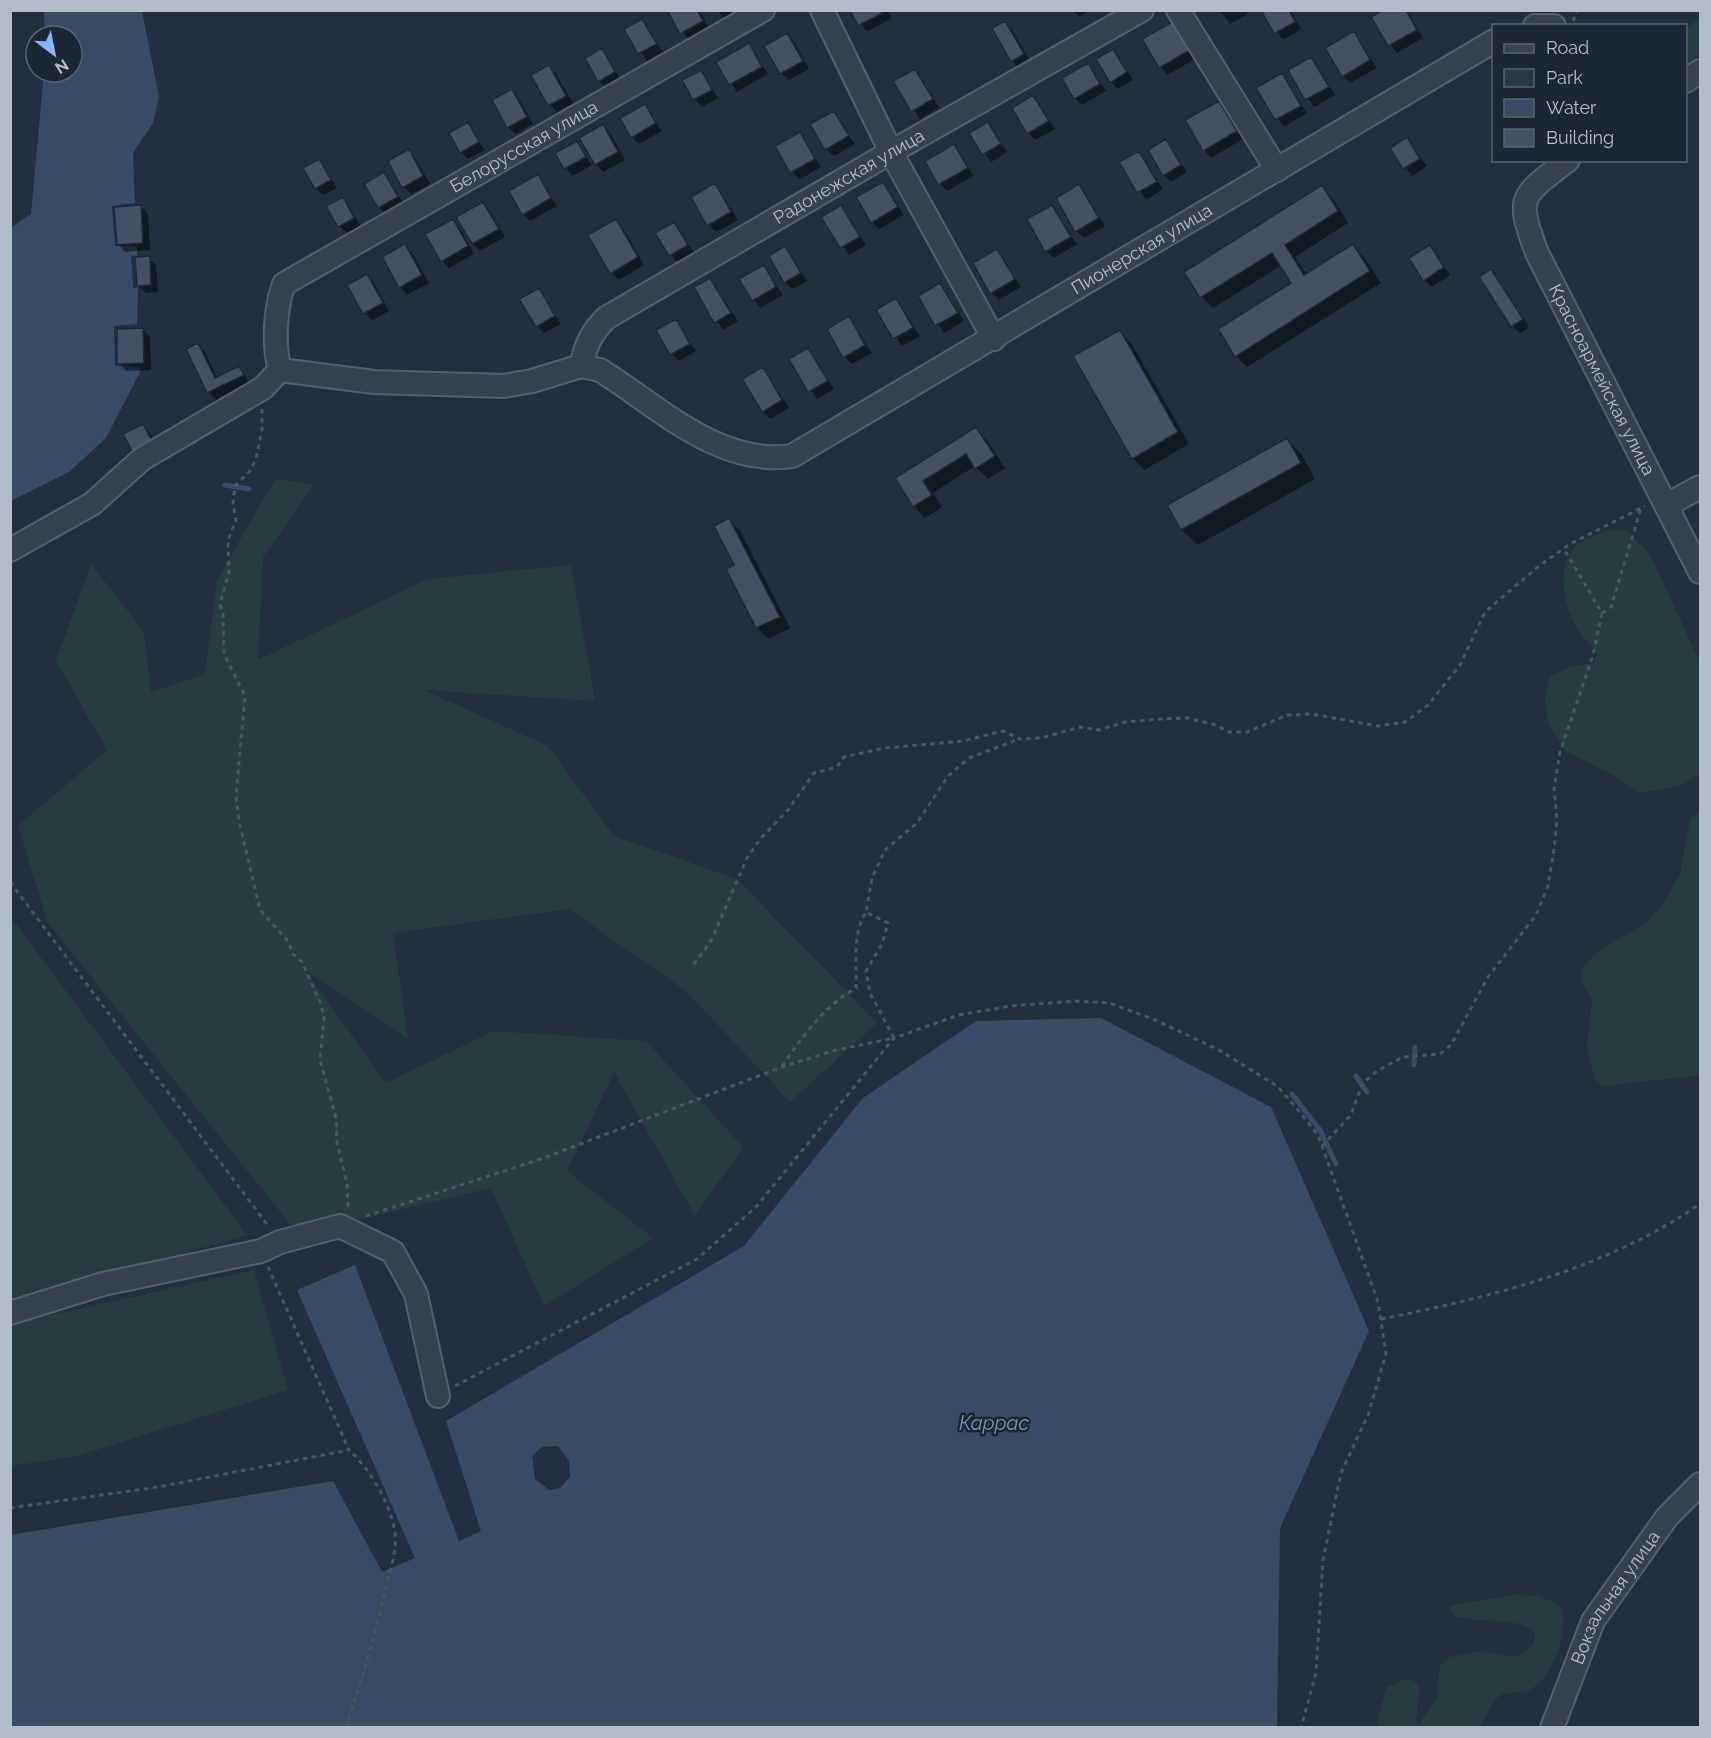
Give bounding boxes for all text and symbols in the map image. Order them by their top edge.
north arrow [24,24,84,84]
legend [1492,24,1687,162]
text: Road [1546,37,1589,58]
text: N [51,55,72,78]
text: Park [1546,67,1583,88]
street label: Белорусская улица [446,96,601,197]
text: Water [1546,97,1597,118]
street label: Радонежская улица [770,124,928,228]
text: Building [1546,127,1614,148]
street label: Пионерская улица [1067,199,1216,298]
street label: Красноармейская улица [1545,281,1660,479]
water label: Каррас [959,1411,1029,1435]
street label: Вокзальная улица [1566,1526,1664,1667]

